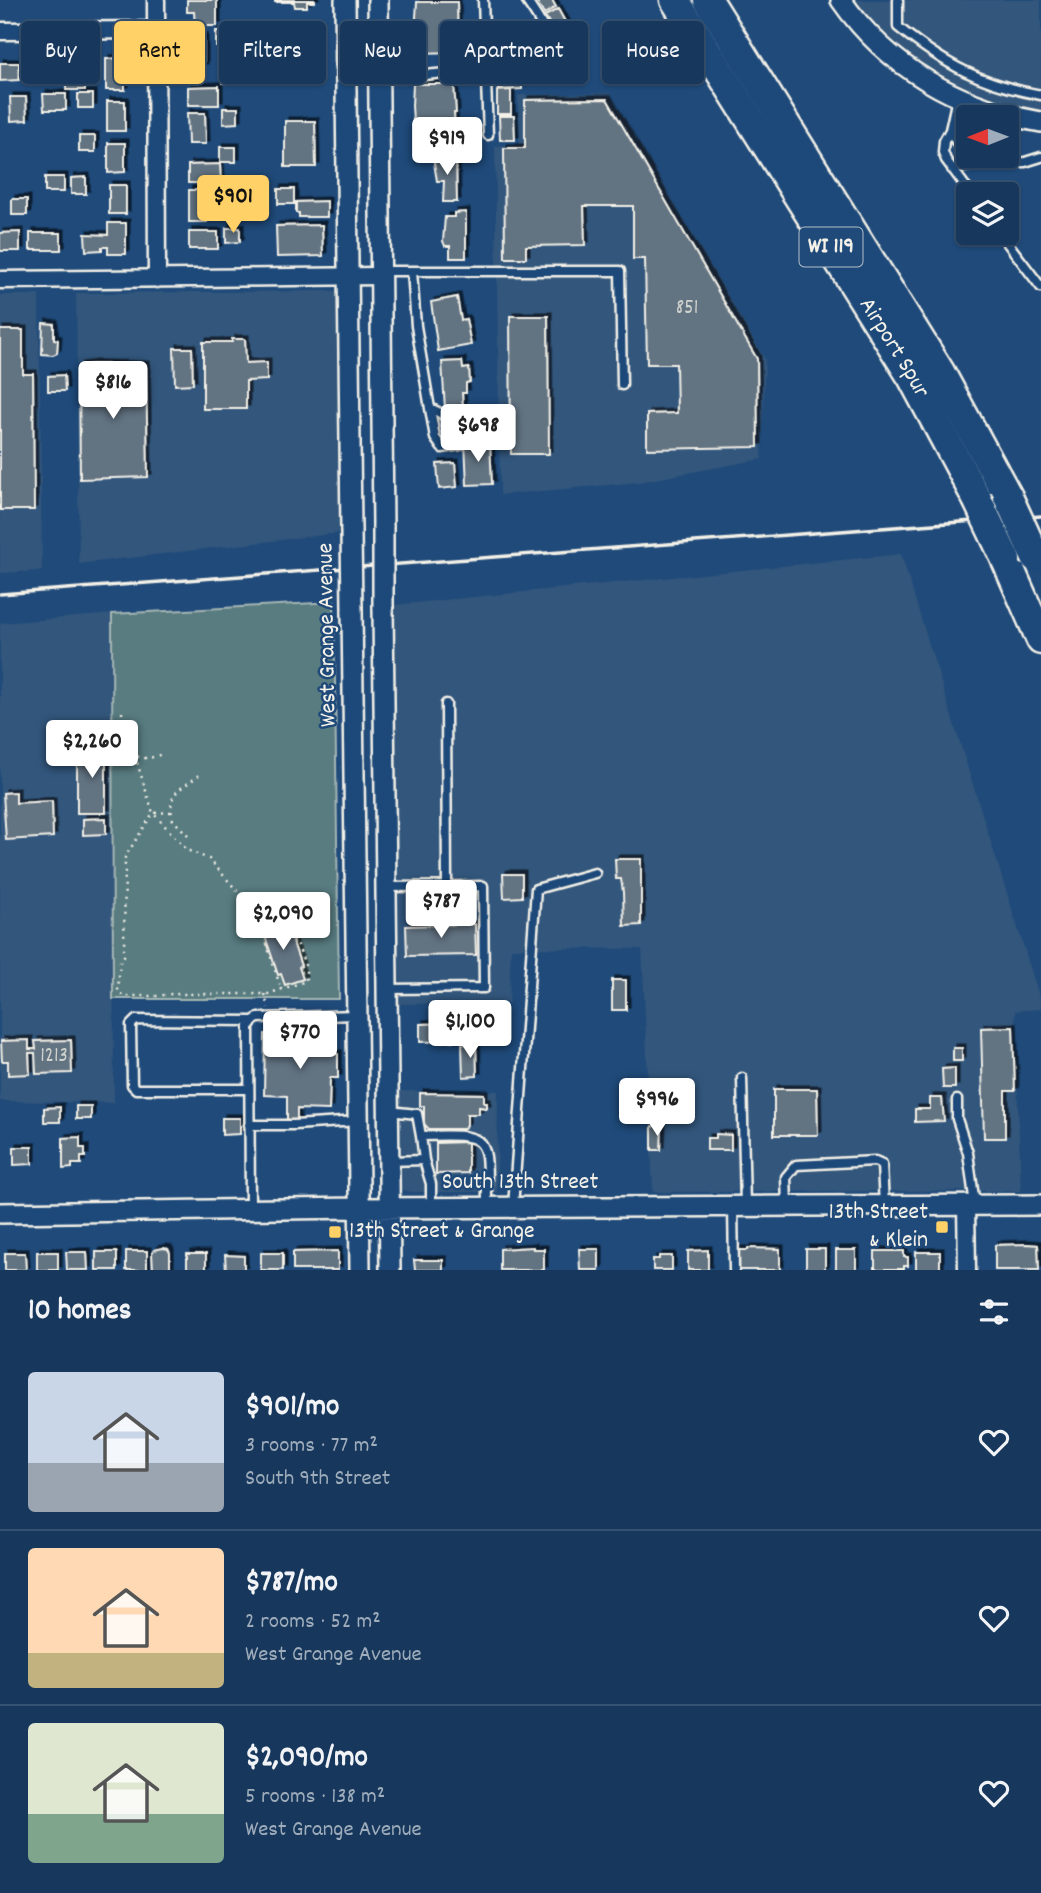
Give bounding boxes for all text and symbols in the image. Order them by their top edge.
chip: Buy [21,21,100,84]
chip: Rent [114,21,205,84]
chip: Filters [219,21,326,84]
chip: New [340,21,426,84]
chip: Apartment [440,21,588,84]
chip: House [602,21,704,84]
north arrow [956,105,1018,168]
map controls [956,105,1019,245]
pin: $919 [406,118,488,177]
text: $919 [428,123,466,156]
pin: $901 [192,176,274,235]
text: $901 [213,181,253,214]
button: layers [956,182,1019,245]
road number: WI 119 [800,228,862,266]
street label: Airport Spur [849,291,937,404]
house number: 851 [676,294,698,324]
pin: $816 [72,362,154,421]
text: $816 [94,367,132,400]
pin: $698 [437,405,519,464]
text: $698 [457,410,499,443]
street label: West Grange Avenue [309,543,347,727]
pin: $2,260 [35,720,149,780]
text: $2,260 [62,726,122,759]
pin: $787 [400,880,482,940]
text: $787 [422,886,460,919]
pin: $2,090 [226,892,340,952]
text: $2,090 [252,898,314,931]
pin: $1,100 [413,1000,527,1060]
text: $1,100 [444,1006,496,1039]
pin: $770 [259,1012,341,1071]
text: $770 [279,1017,321,1050]
house number: 1213 [40,1042,68,1072]
pin: $996 [616,1078,698,1138]
text: $996 [635,1084,679,1117]
street label: South 13th Street [442,1166,598,1200]
place label: 13th Street & Klein [828,1196,928,1258]
place label: 13th Street & Grange [349,1215,535,1249]
marker: 13th Street & Klein [934,1219,950,1235]
marker: 13th Street & Grange [327,1224,343,1240]
text: 10 homes [28,1291,131,1334]
icon: filters [975,1293,1013,1331]
text: $901/mo [245,1387,339,1430]
icon: home [84,1400,168,1484]
icon: heart [975,1423,1013,1461]
text: 3 rooms · 77 m² [245,1430,378,1463]
text: South 9th Street [245,1463,390,1496]
text: $787/mo [245,1563,338,1606]
icon: home [84,1576,168,1660]
icon: heart [975,1599,1013,1637]
text: 2 rooms · 52 m² [245,1606,381,1639]
text: West Grange Avenue [245,1639,422,1672]
text: $2,090/mo [245,1738,368,1781]
icon: home [84,1751,168,1835]
icon: heart [975,1774,1013,1812]
text: 5 rooms · 138 m² [245,1781,385,1814]
text: West Grange Avenue [245,1814,422,1847]

